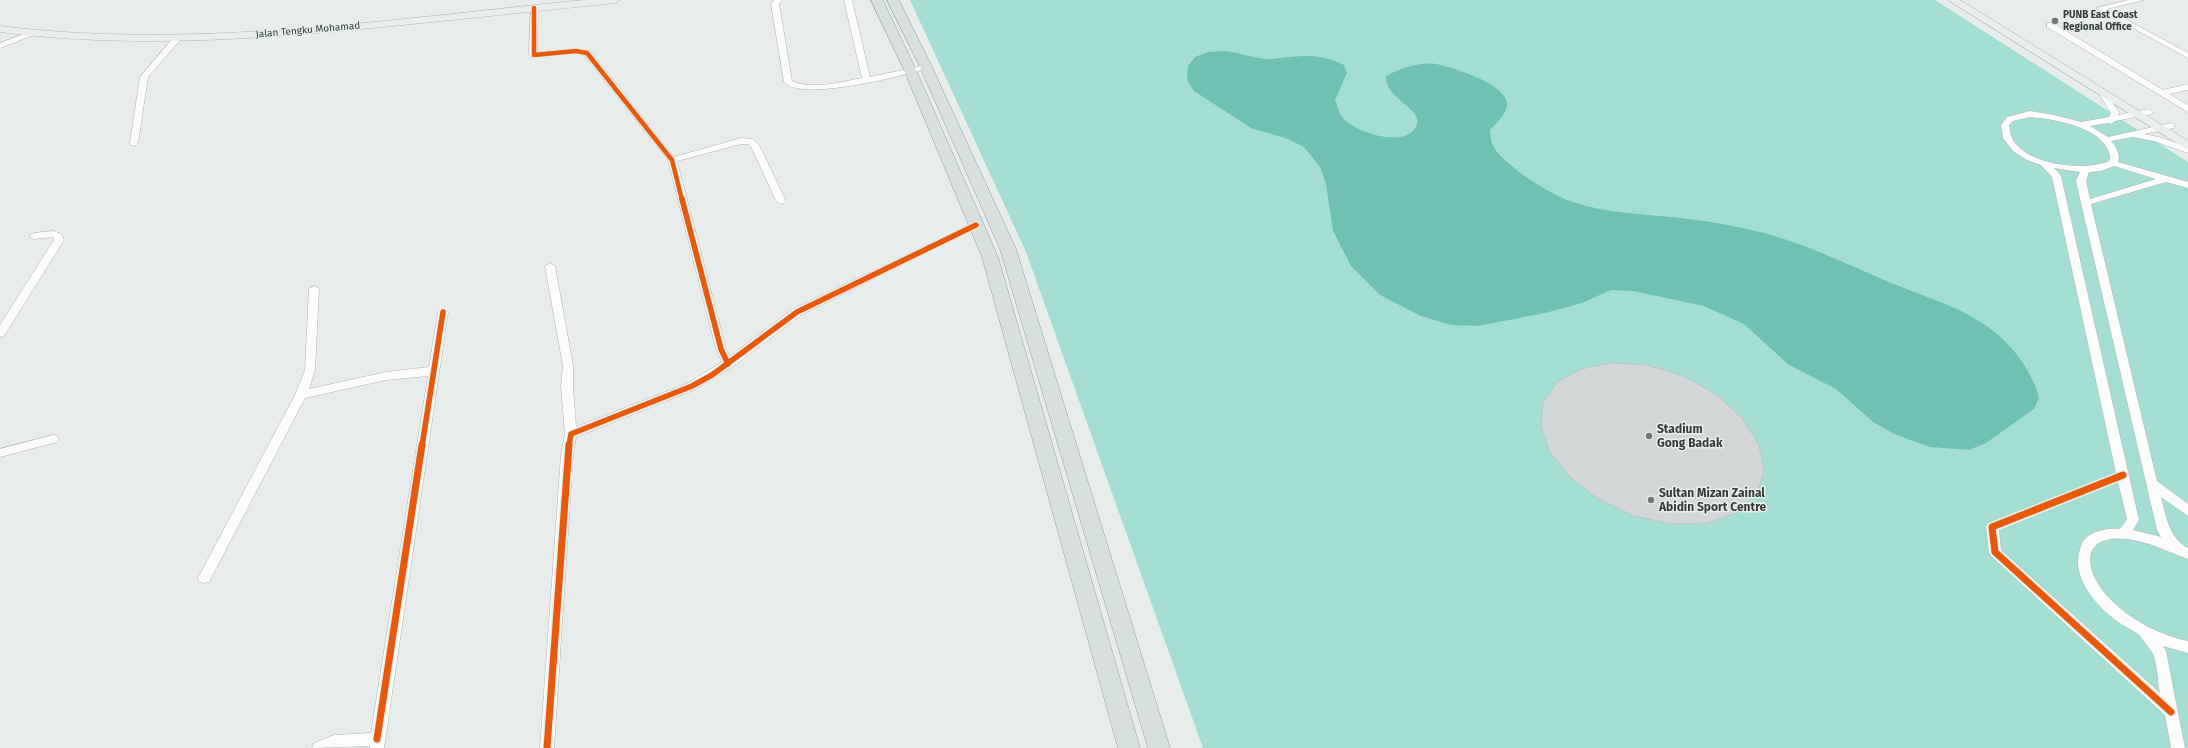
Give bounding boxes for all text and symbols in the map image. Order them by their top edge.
place label: PUNB East Coast Regional Office [2063,9,2138,33]
marker: PUNB East Coast Regional Office [2050,16,2060,26]
street label: Jalan Tengku Mohamad [255,19,361,41]
place label: Stadium Gong Badak [1657,422,1723,450]
marker: Stadium Gong Badak [1644,431,1654,441]
place label: Sultan Mizan Zainal Abidin Sport Centre [1658,486,1767,514]
marker: Sultan Mizan Zainal Abidin Sport Centre [1646,495,1656,505]

